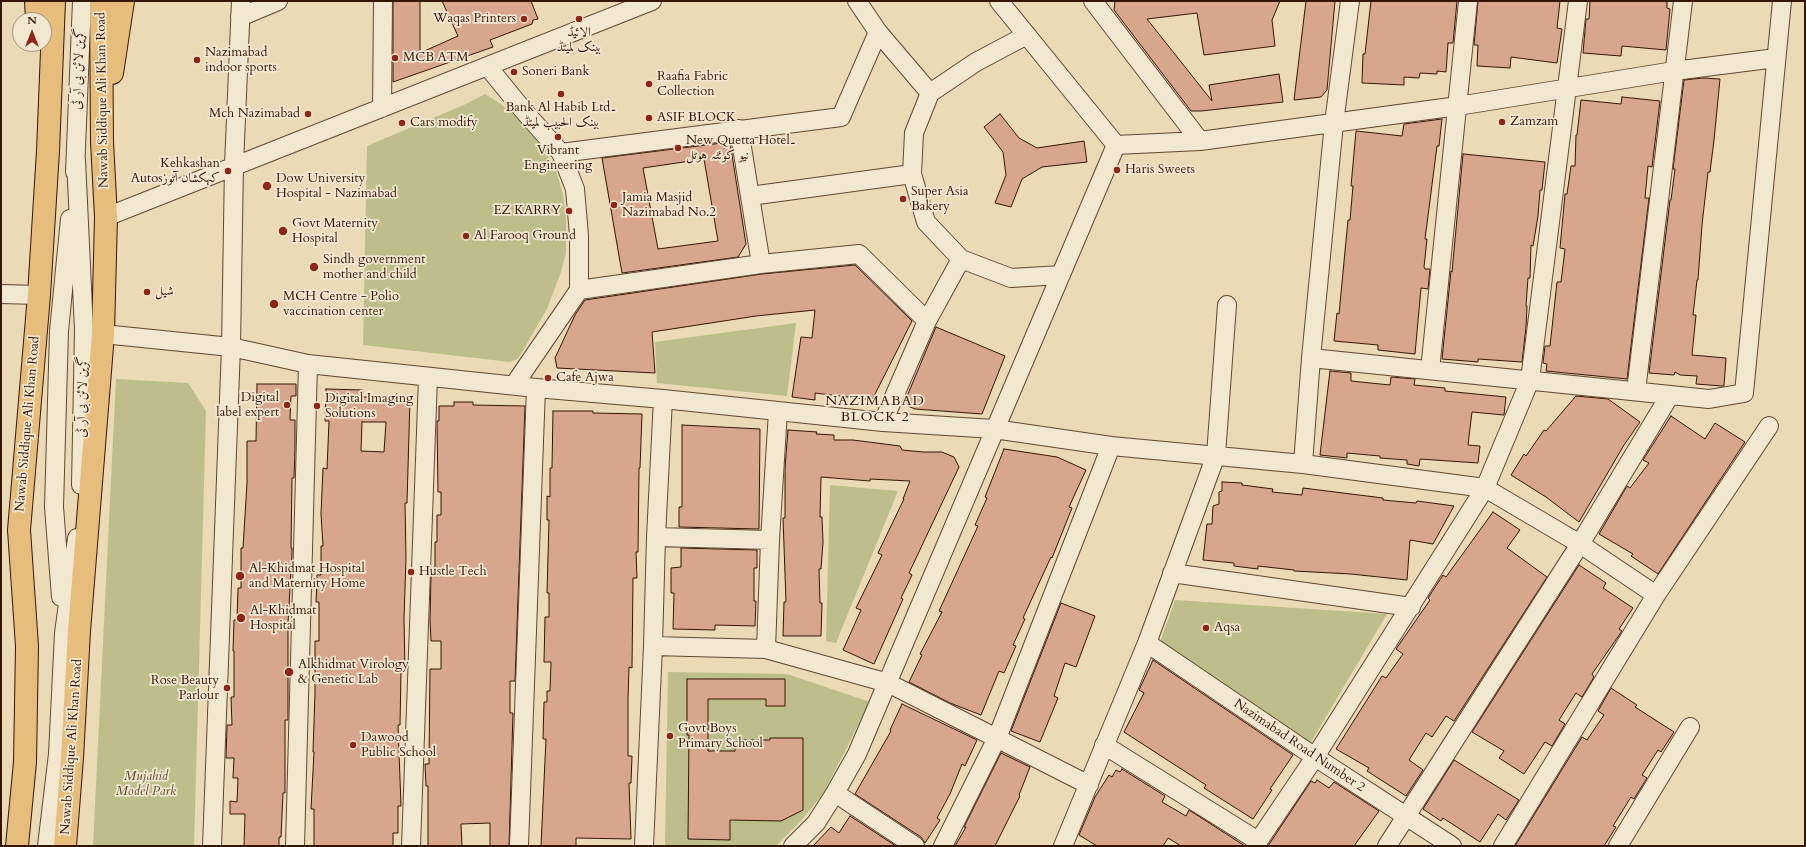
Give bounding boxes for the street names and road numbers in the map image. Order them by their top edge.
street label: Nawab Siddique Ali Khan Road [94,12,112,188]
street label: گرین لائن بی آر ٹی [70,28,88,110]
street label: Nawab Siddique Ali Khan Road [13,336,43,512]
street label: گرین لائن بی آر ٹی [74,356,92,438]
street label: Nawab Siddique Ali Khan Road [58,659,86,835]
street label: Nazimabad Road Number 2 [1230,696,1368,796]

